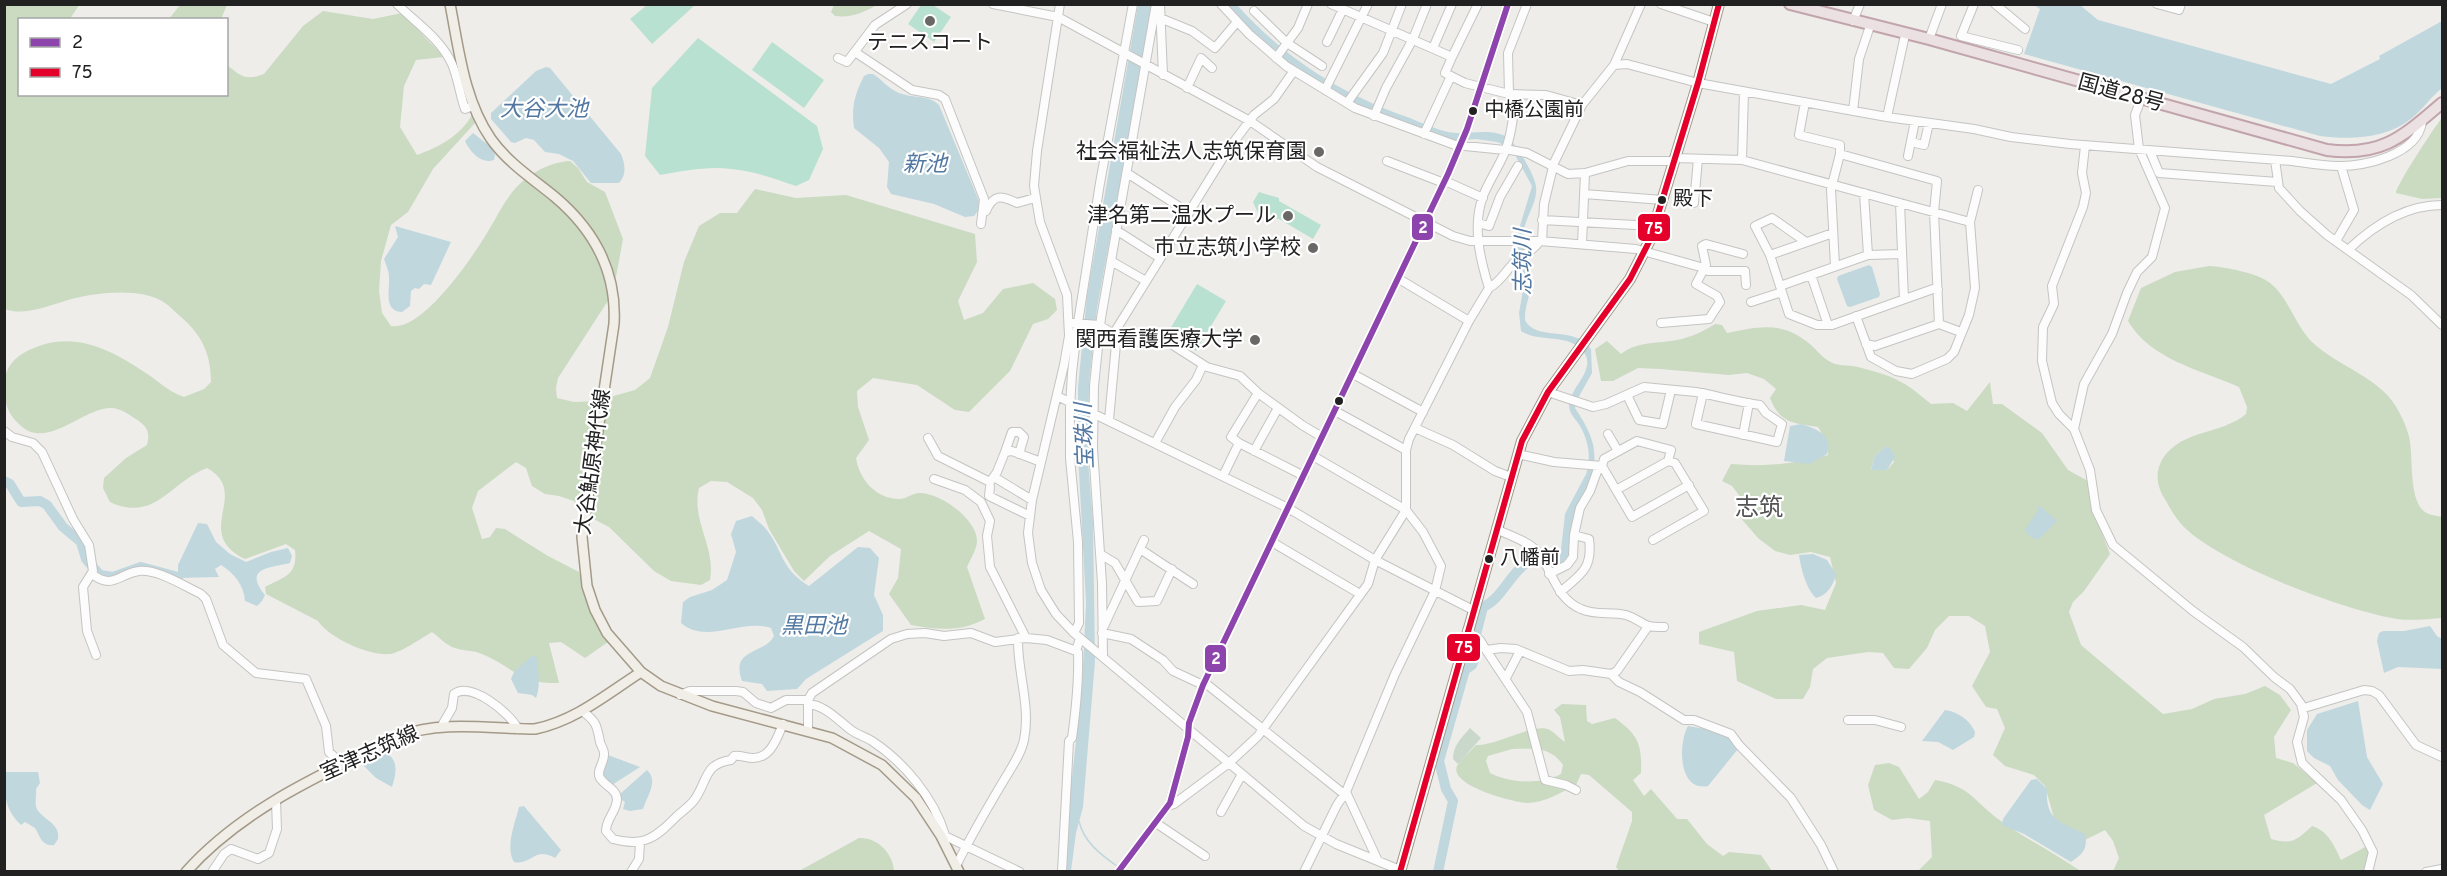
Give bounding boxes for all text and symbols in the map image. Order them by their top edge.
marker: テニスコート [923,14,937,28]
legend [18,18,228,96]
place label: テニスコート [867,30,993,57]
text: 2 [72,32,83,55]
text: 75 [72,62,93,85]
street label: 国道28号 [2075,69,2167,119]
water label: 大谷大池 [500,97,590,124]
place label: 中橋公園前 [1484,98,1584,124]
marker: 中橋公園前 [1467,105,1479,117]
place label: 社会福祉法人志筑保育園 [1076,139,1307,166]
marker: 社会福祉法人志筑保育園 [1312,145,1326,159]
water label: 新池 [903,152,949,179]
place label: 殿下 [1673,187,1713,213]
marker: 殿下 [1656,194,1668,206]
place label: 津名第二温水プール [1087,203,1276,230]
marker: 津名第二温水プール [1281,209,1295,223]
line badge: 2 [1411,213,1434,241]
line badge: 75 [1637,213,1671,242]
text: 2 [1418,219,1428,239]
text: 75 [1645,220,1663,240]
water label: 志筑川 [1511,227,1538,295]
place label: 市立志筑小学校 [1154,235,1301,262]
marker: 市立志筑小学校 [1306,241,1320,255]
place label: 関西看護医療大学 [1075,327,1243,354]
marker: 関西看護医療大学 [1248,333,1262,347]
street label: 大谷鮎原神代線 [570,387,618,537]
unlabelled marker [1333,395,1345,407]
water label: 宝珠川 [1071,401,1101,469]
district label: 志筑 [1735,494,1783,524]
place label: 八幡前 [1500,546,1560,572]
marker: 八幡前 [1483,553,1495,565]
water label: 黒田池 [781,614,849,641]
line badge: 75 [1446,633,1481,662]
text: 75 [1455,639,1473,659]
line badge: 2 [1204,644,1227,673]
text: 2 [1211,650,1221,670]
street label: 室津志筑線 [317,720,423,788]

